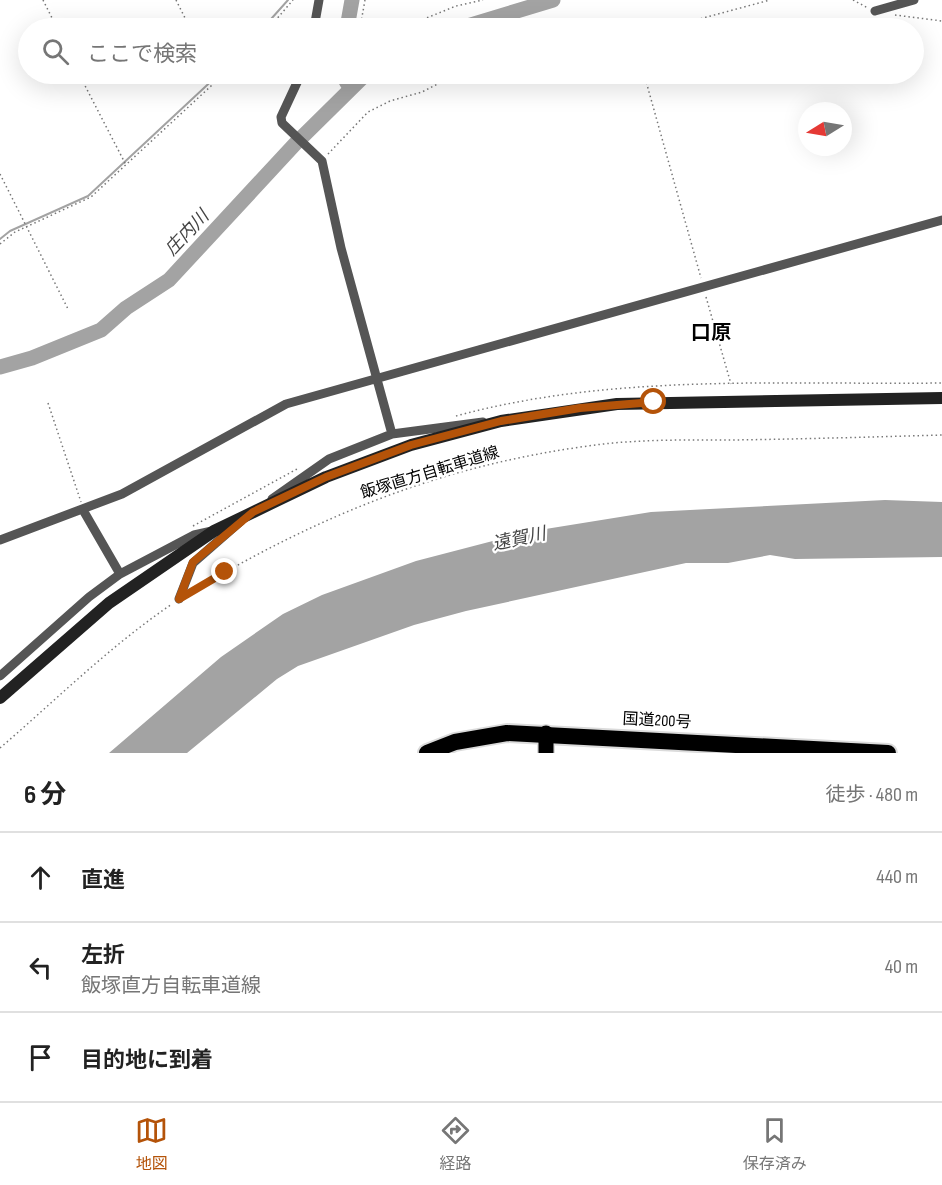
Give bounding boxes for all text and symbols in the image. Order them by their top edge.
search box [18,18,924,84]
icon: search [39,35,72,68]
text: ここで検索 [87,41,197,68]
north arrow [798,102,852,156]
water label: 庄内川 [161,205,214,260]
district label: 口原 [691,321,731,345]
route start [640,388,666,414]
street label: 飯塚直方自転車道線 [358,443,502,503]
water label: 遠賀川 [490,523,550,555]
route end [211,558,237,584]
street label: 国道200号 [622,710,692,732]
text: 6 分 [24,780,66,811]
text: 徒歩 · 480 m [826,783,918,807]
icon: ahead [24,861,57,894]
text: 440 m [876,865,918,889]
text: 直進 [81,867,125,894]
text: 左折 [81,942,125,969]
icon: left [24,951,57,984]
text: 40 m [885,955,918,979]
text: 飯塚直方自転車道線 [81,974,261,998]
icon: arrive [24,1041,57,1074]
text: 目的地に到着 [81,1047,213,1074]
tab: 地図 [135,1114,168,1174]
tab: 経路 [439,1114,472,1174]
tab: 保存済み [743,1114,807,1174]

